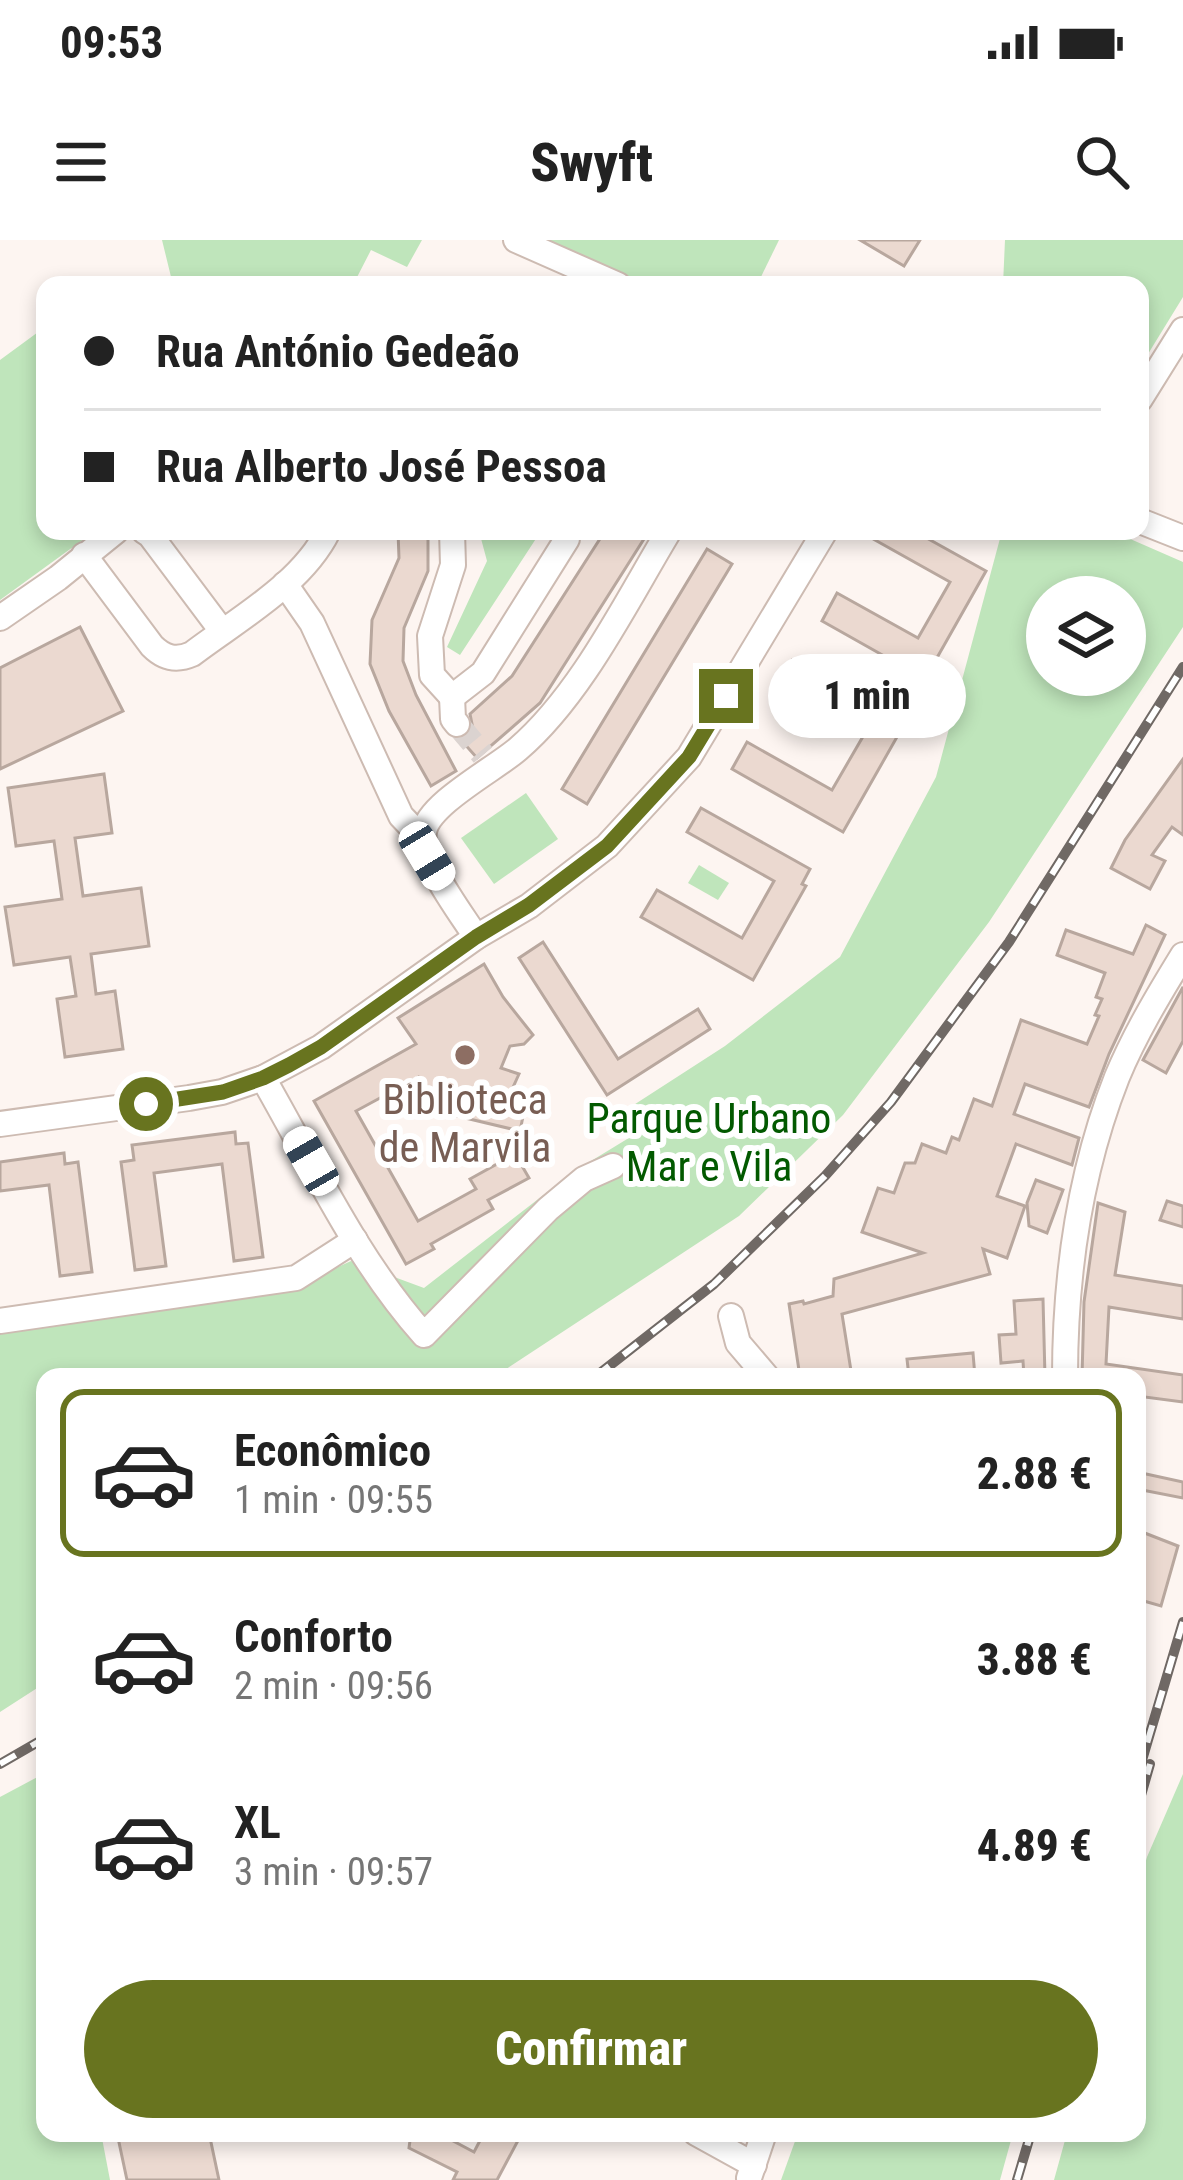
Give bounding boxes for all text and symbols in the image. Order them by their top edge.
text: 09:53 [60,16,163,69]
icon: menu [48,129,114,195]
icon: search [1069,129,1135,195]
text: Swyft [530,131,653,194]
text: Rua António Gedeão [156,325,520,378]
text: Rua Alberto José Pessoa [156,440,607,493]
map controls [1026,576,1146,696]
button: layers [1026,576,1146,696]
callout: 1 min [768,654,966,738]
route end [699,669,753,723]
text: 1 min [824,673,910,719]
car [393,816,461,896]
marker: Biblioteca de Marvila [452,1042,478,1068]
place label: Biblioteca de Marvila [379,1075,551,1172]
route start [119,1077,173,1131]
park label: Parque Urbano Mar e Vila [587,1094,831,1191]
car [277,1121,345,1201]
icon: car [90,1419,198,1527]
text: Econômico [234,1424,431,1477]
text: 2.88 € [977,1447,1092,1500]
text: 1 min · 09:55 [234,1477,433,1523]
icon: car [90,1605,198,1713]
text: Conforto [234,1610,393,1663]
text: 3.88 € [977,1633,1092,1686]
text: 2 min · 09:56 [234,1663,433,1709]
icon: car [90,1791,198,1899]
text: XL [234,1796,281,1849]
text: 4.89 € [977,1819,1092,1872]
text: 3 min · 09:57 [234,1849,433,1895]
button: Confirmar [84,1980,1098,2118]

